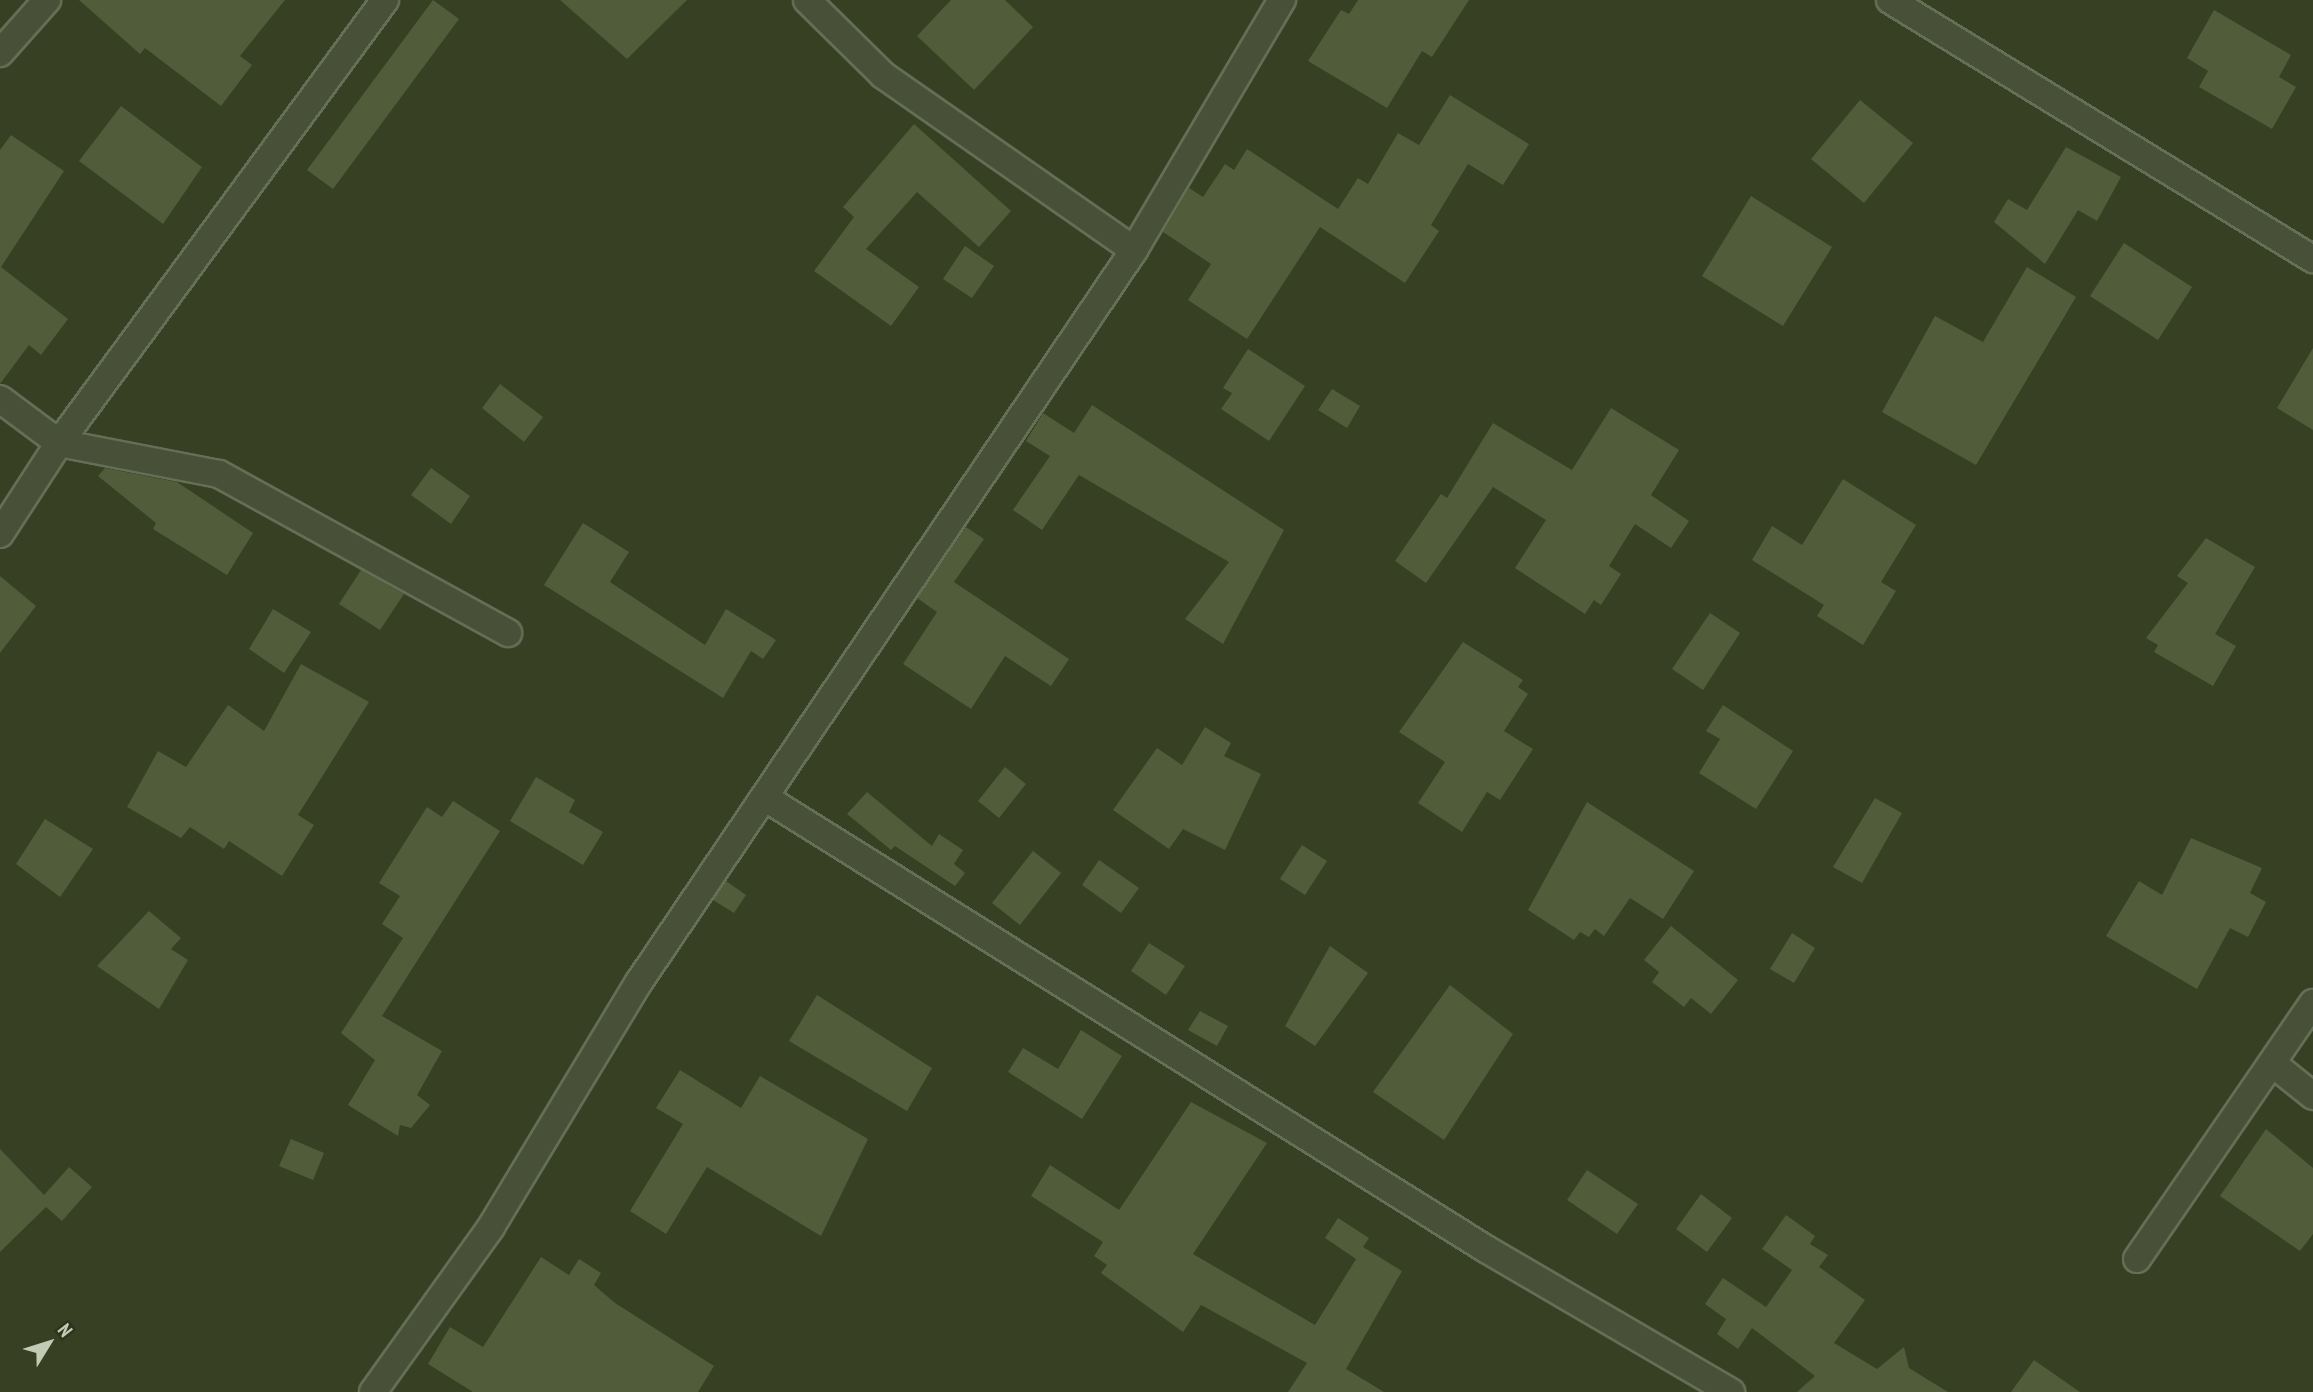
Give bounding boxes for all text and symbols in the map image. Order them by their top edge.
north arrow [14,1308,84,1378]
text: N [53,1319,78,1341]

